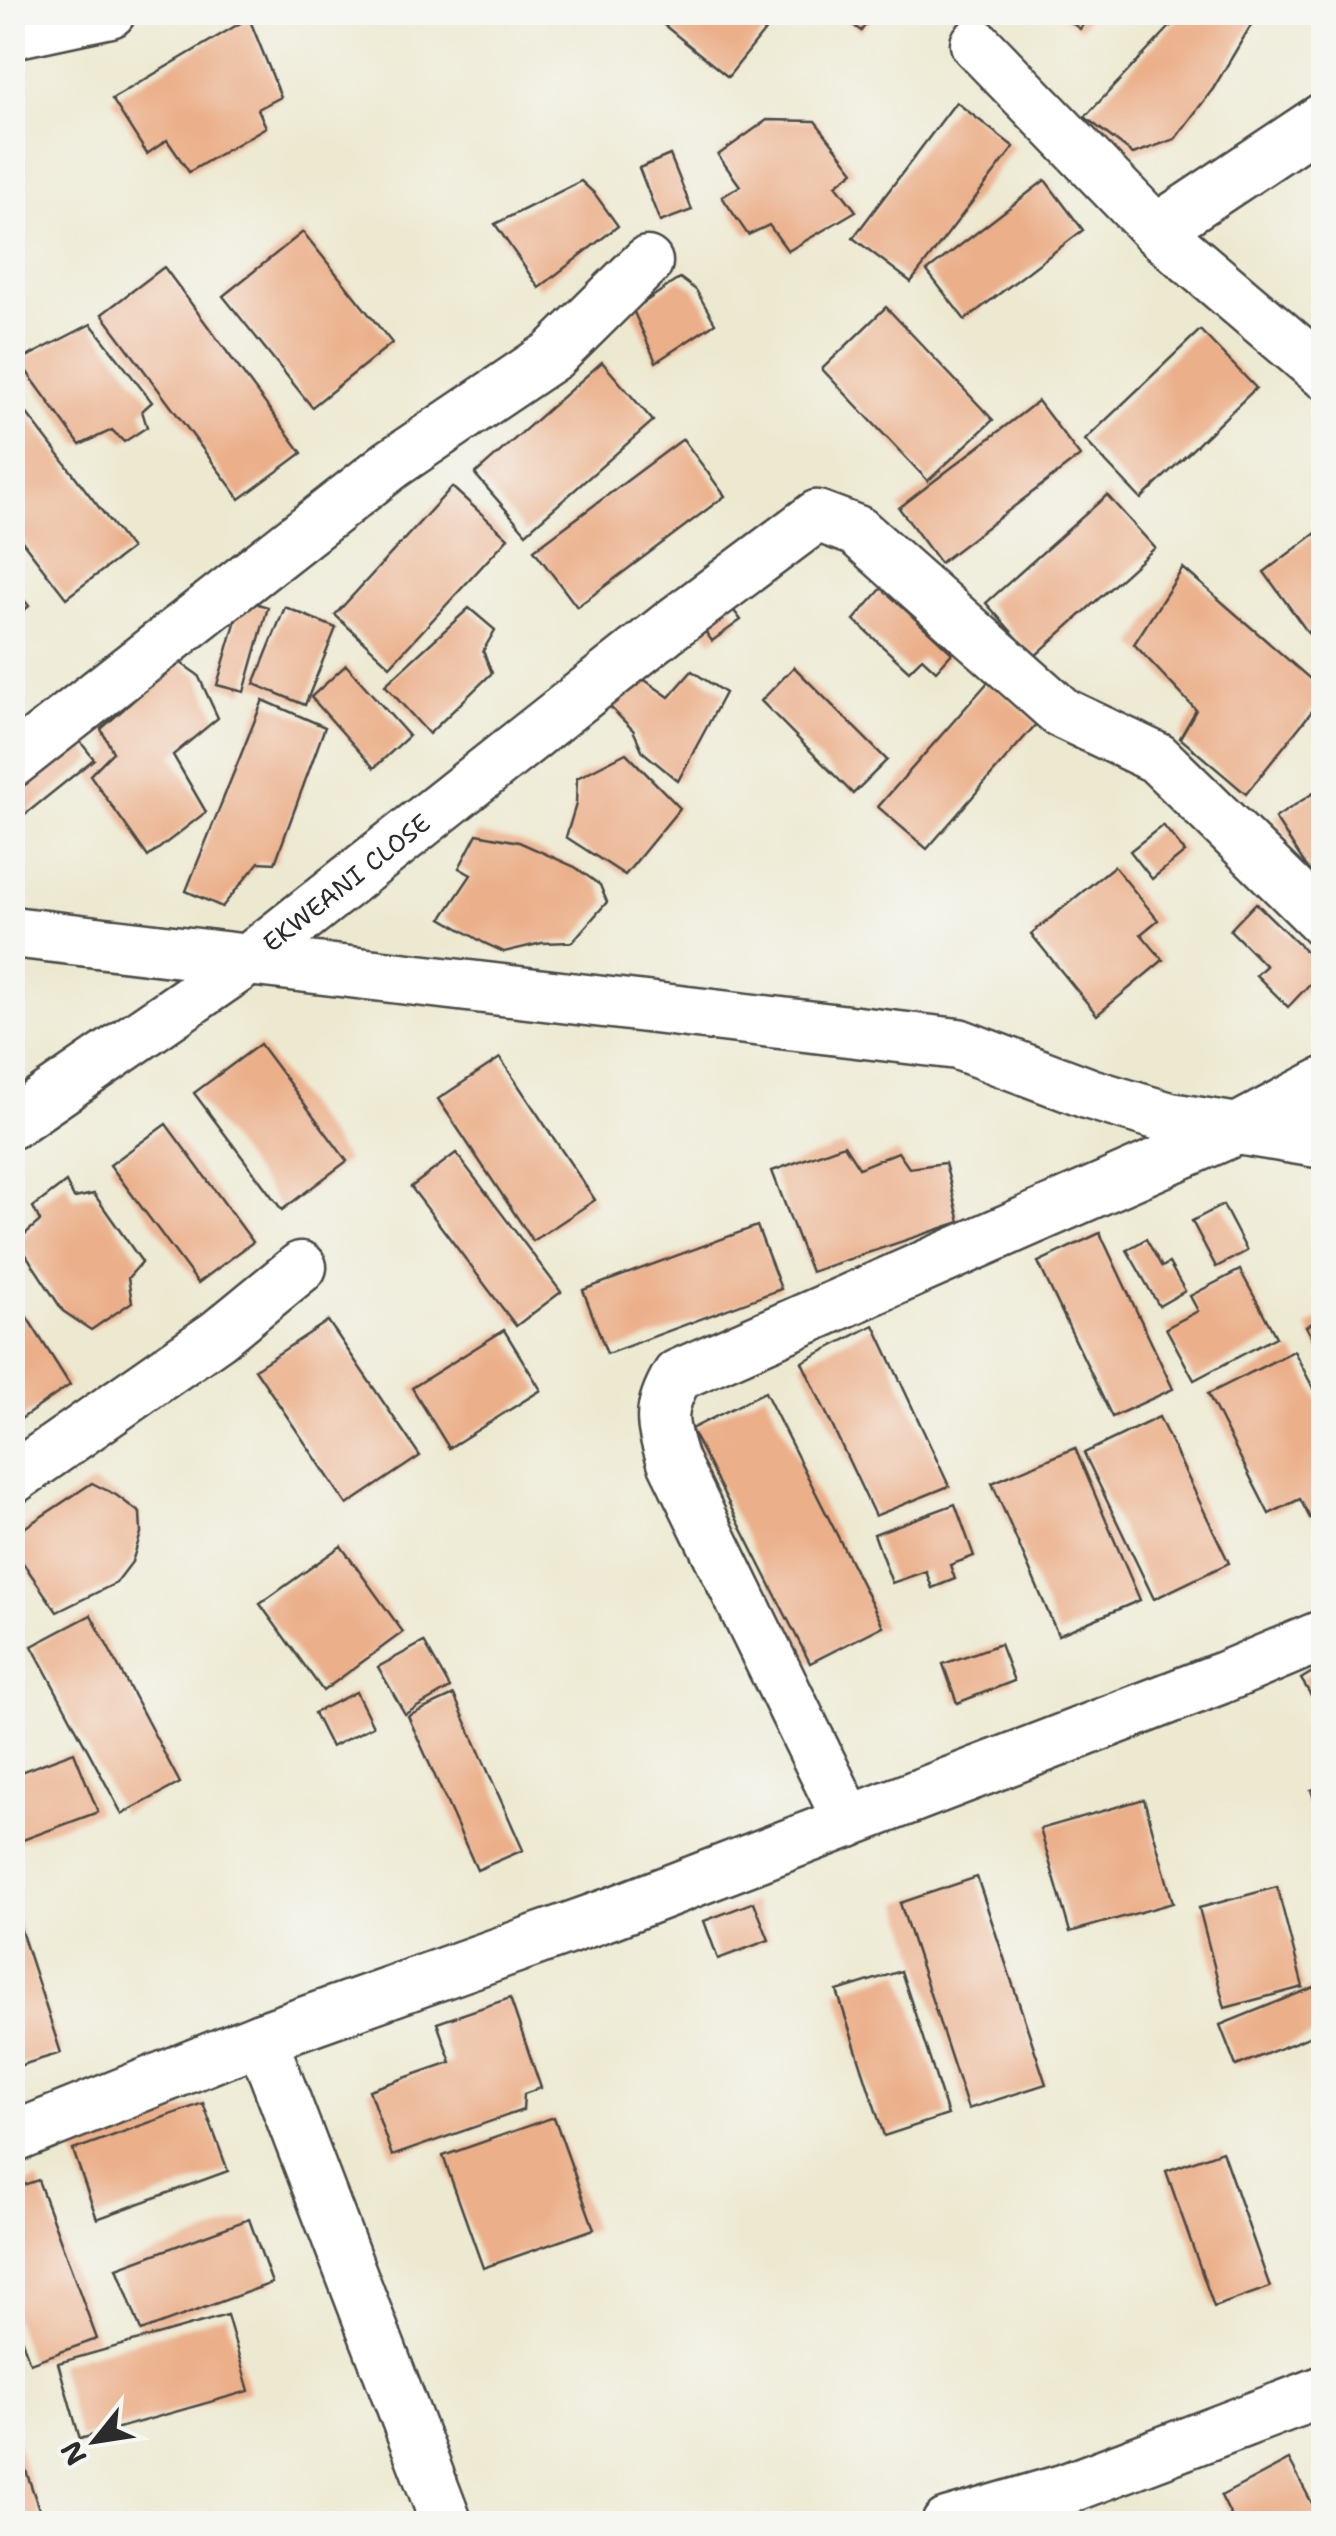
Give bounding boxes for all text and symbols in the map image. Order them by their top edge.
street label: EKWEANI CLOSE [256,806,437,959]
north arrow [45,2391,145,2491]
text: N [51,2434,95,2473]

